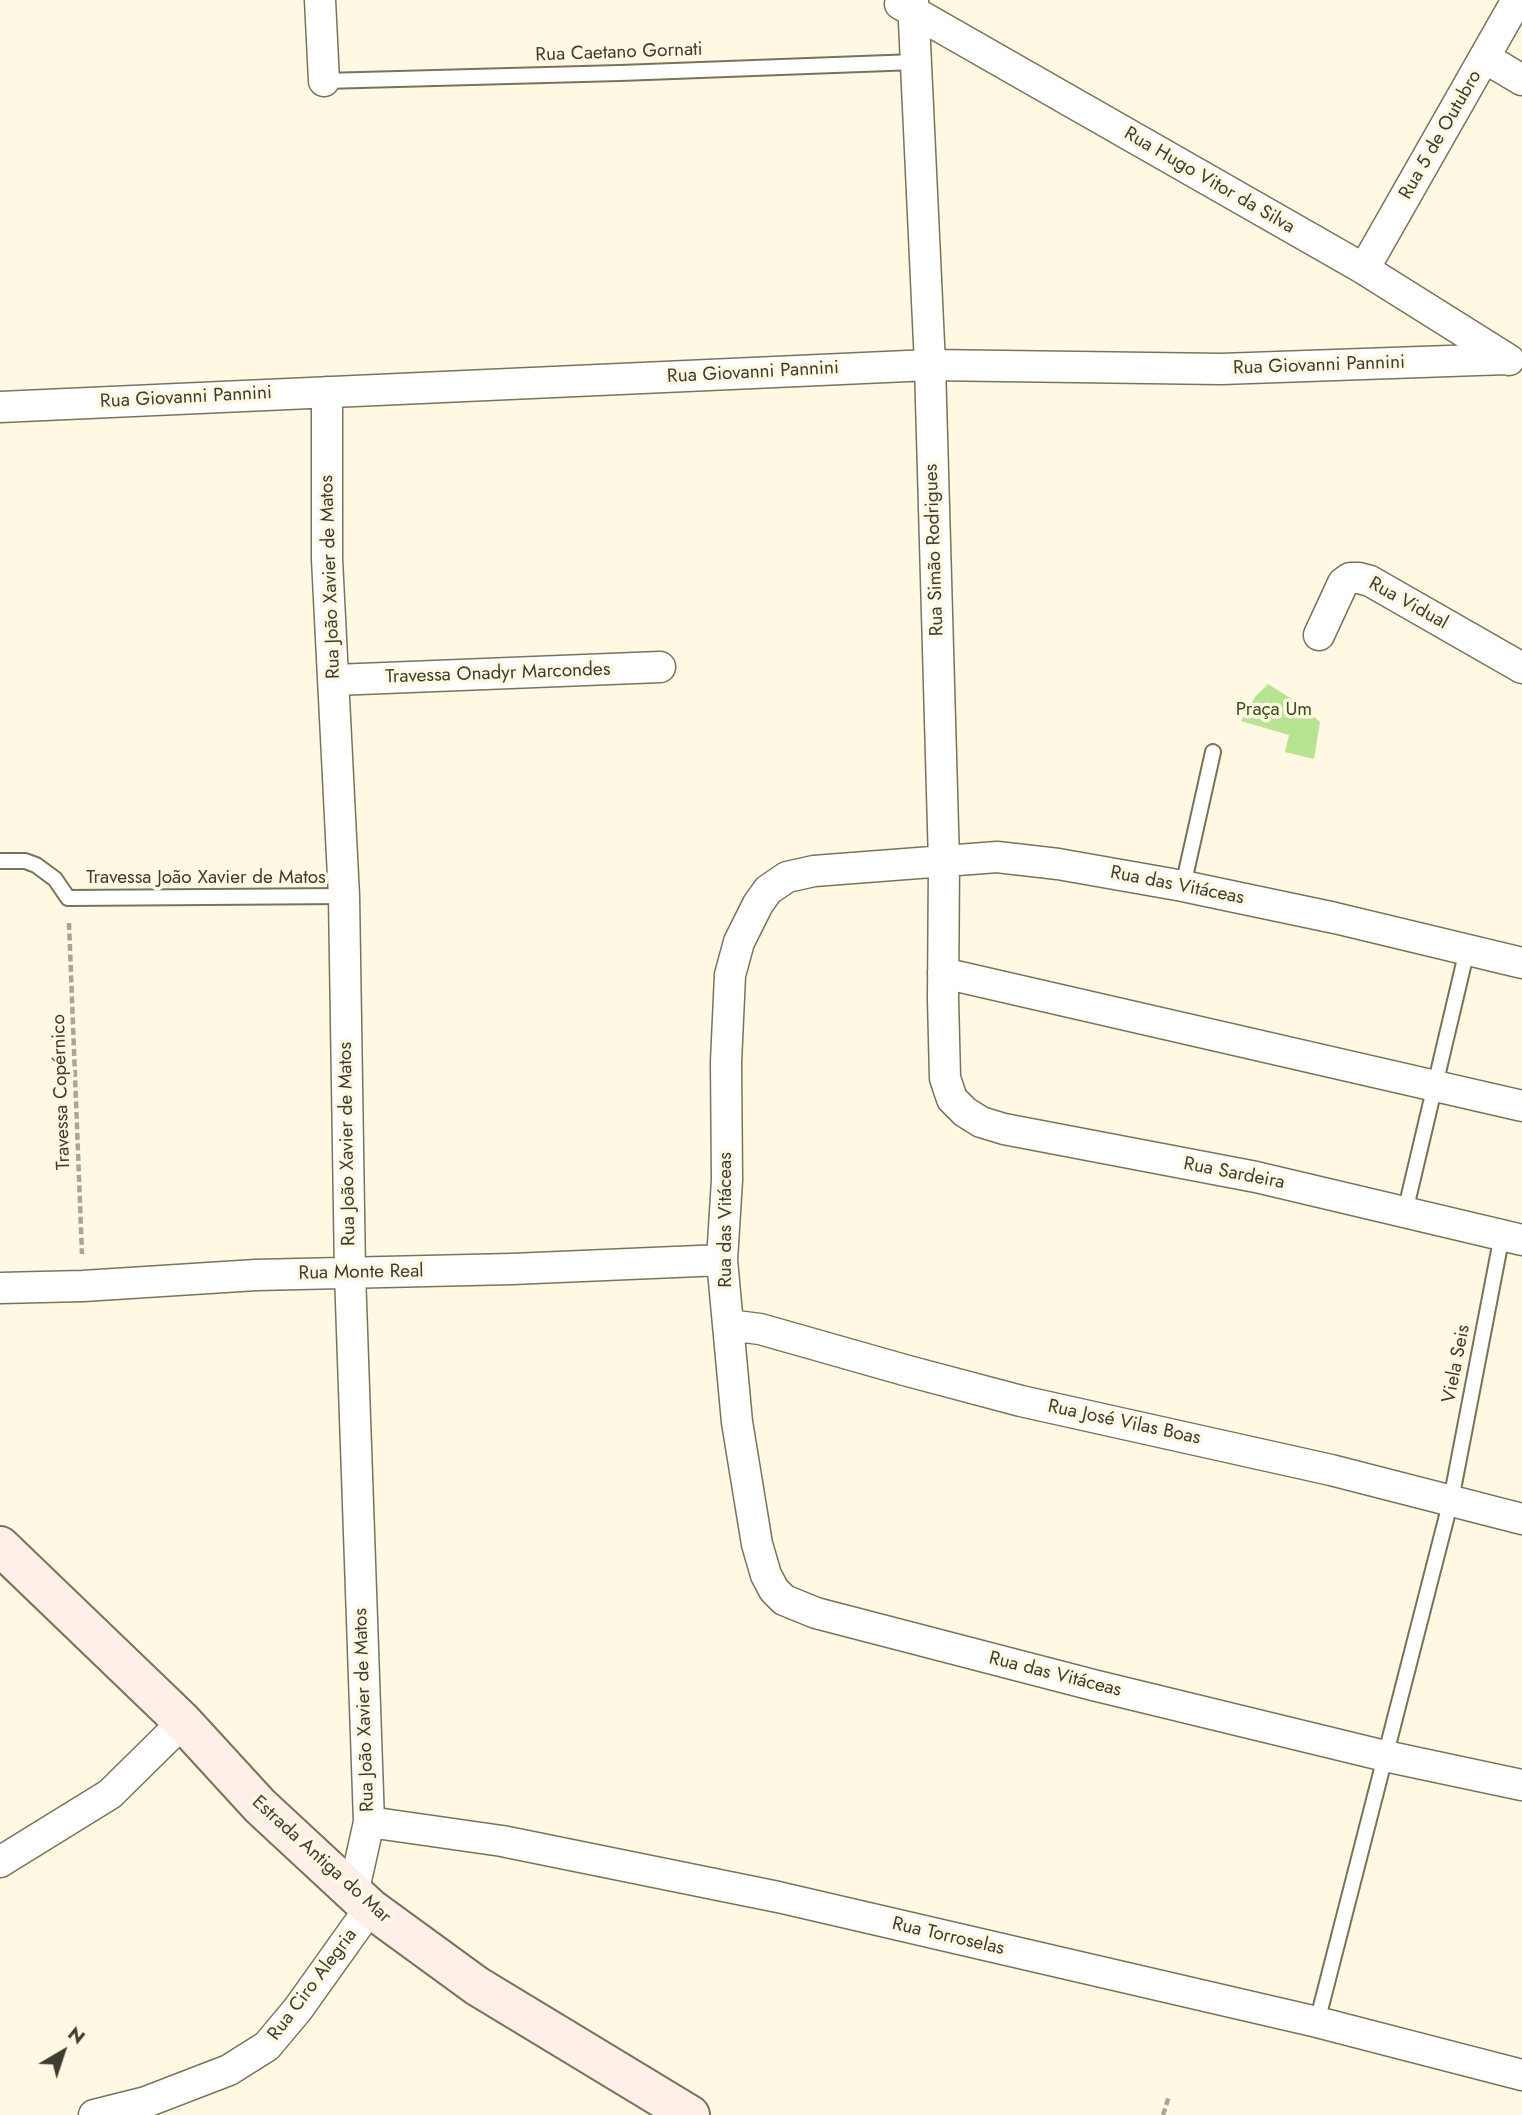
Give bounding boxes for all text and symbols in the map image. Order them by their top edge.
street label: Rua Caetano Gornati [535,39,703,67]
street label: Rua 5 de Outubro [1395,66,1487,204]
street label: Rua Hugo Vitor da Silva [1120,123,1298,239]
street label: Rua Giovanni Pannini [1233,352,1405,380]
street label: Rua Giovanni Pannini [666,357,840,389]
street label: Rua Giovanni Pannini [99,382,273,414]
street label: Rua Simão Rodrigues [921,463,949,637]
street label: Rua João Xavier de Matos [316,475,346,679]
street label: Rua Vidual [1364,573,1452,635]
street label: Travessa Onadyr Marcondes [385,659,611,689]
park label: Praça Um [1236,699,1312,721]
street label: Rua das Vitáceas [1108,862,1246,910]
street label: Travessa João Xavier de Matos [86,867,326,889]
street label: Travessa Copérnico [48,1014,76,1170]
street label: Rua João Xavier de Matos [335,1042,361,1246]
street label: Rua das Vitáceas [715,1152,737,1288]
street label: Rua Sardeira [1181,1153,1287,1195]
street label: Rua Monte Real [298,1261,424,1285]
street label: Viela Seis [1438,1323,1476,1405]
street label: Rua José Vilas Boas [1046,1396,1202,1450]
street label: Rua João Xavier de Matos [350,1608,380,1812]
street label: Rua das Vitáceas [986,1648,1124,1702]
street label: Estrada Antiga do Mar [247,1791,395,1929]
street label: Rua Torroselas [890,1913,1006,1961]
street label: Rua Ciro Alegria [264,1925,362,2045]
north arrow [28,2017,98,2087]
text: N [62,2020,91,2051]

